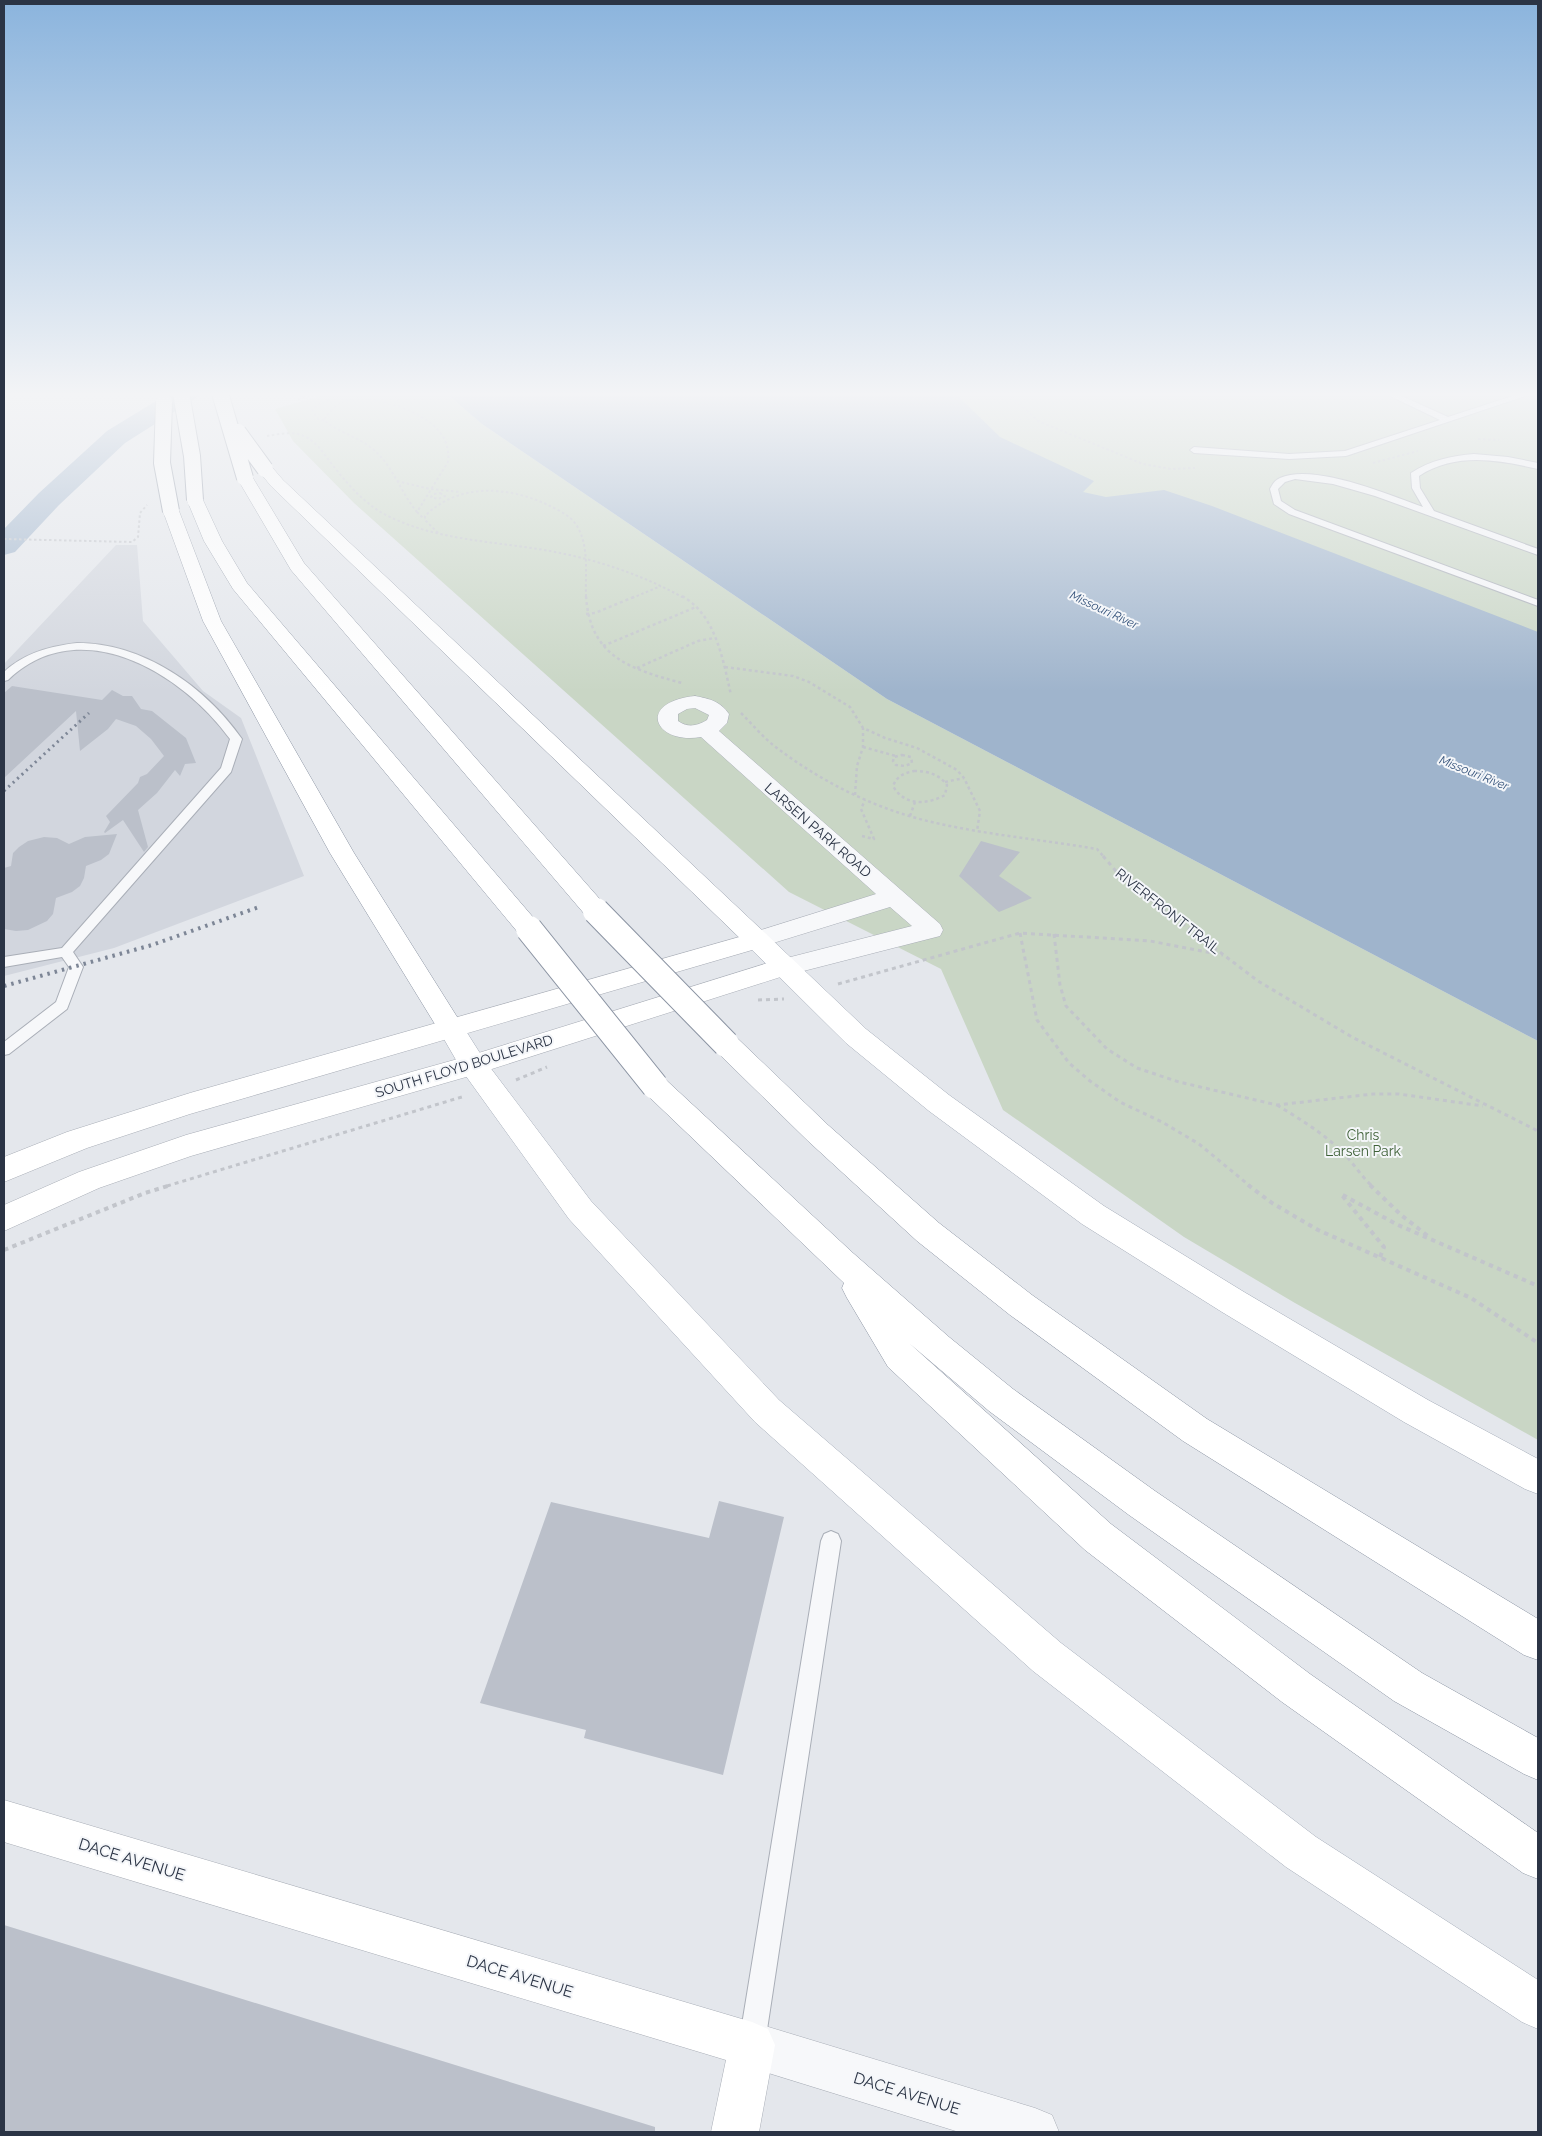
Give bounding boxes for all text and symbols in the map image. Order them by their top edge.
water label: Missouri River [1068,588,1141,632]
water label: Missouri River [1437,753,1512,794]
street label: LARSEN PARK ROAD [761,779,875,881]
street label: RIVERFRONT TRAIL [1112,865,1224,957]
street label: SOUTH FLOYD BOULEVARD [373,1031,555,1101]
park label: Chris Larsen Park [1325,1127,1402,1159]
street label: DACE AVENUE [76,1834,188,1885]
street label: DACE AVENUE [464,1951,576,2002]
street label: DACE AVENUE [851,2068,963,2119]

